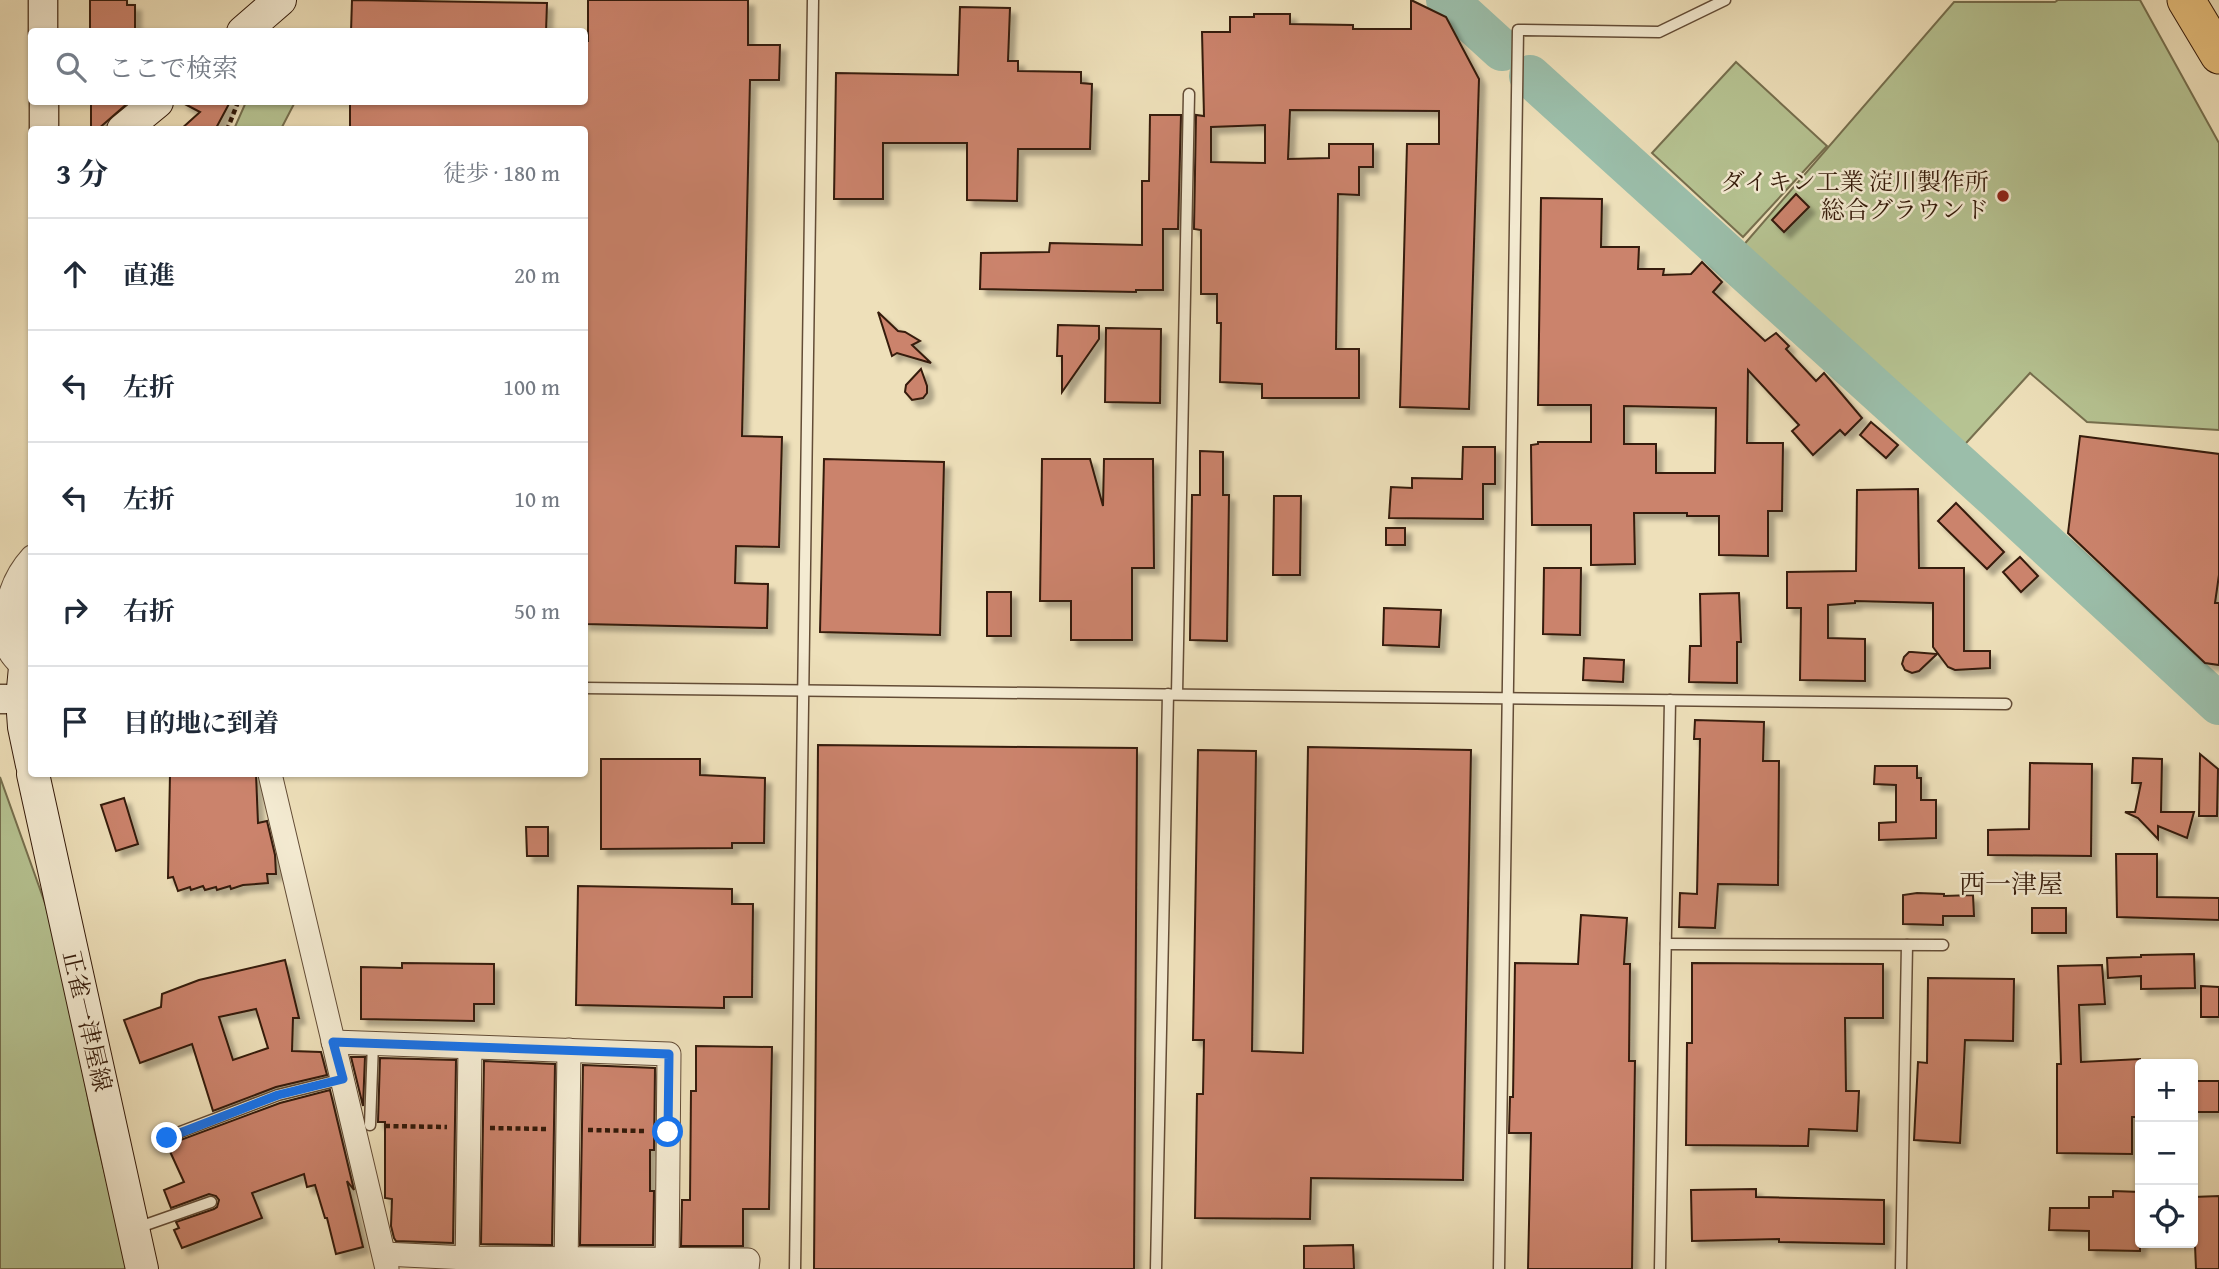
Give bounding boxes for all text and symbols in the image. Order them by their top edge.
search box [28,28,588,105]
icon: search [52,48,90,86]
text: ここで検索 [108,48,238,87]
text: 3 分 [56,151,108,195]
text: 徒歩 · 180 m [443,156,560,189]
place label: ダイキン工業 淀川製作所 総合グラウンド [1720,164,1989,227]
marker: ダイキン工業 淀川製作所 総合グラウンド [1995,188,2011,204]
icon: ahead [56,255,94,293]
text: 直進 [123,255,175,294]
text: 20 m [514,258,560,291]
icon: left [56,367,94,405]
text: 左折 [123,367,175,406]
text: 100 m [503,370,560,403]
icon: left [56,479,94,517]
text: 左折 [123,479,175,518]
text: 10 m [514,482,560,515]
icon: right [56,591,94,629]
text: 右折 [123,591,175,630]
text: 50 m [514,594,560,627]
icon: arrive [56,703,94,741]
text: 目的地に到着 [123,703,279,742]
district label: 西一津屋 [1959,864,2063,903]
street label: 正雀一津屋線 [54,947,121,1095]
map controls [2135,1059,2198,1248]
button: + [2135,1059,2198,1122]
route start [652,1116,683,1147]
route end [151,1122,182,1153]
button: − [2135,1122,2198,1185]
button: locate [2135,1185,2198,1248]

